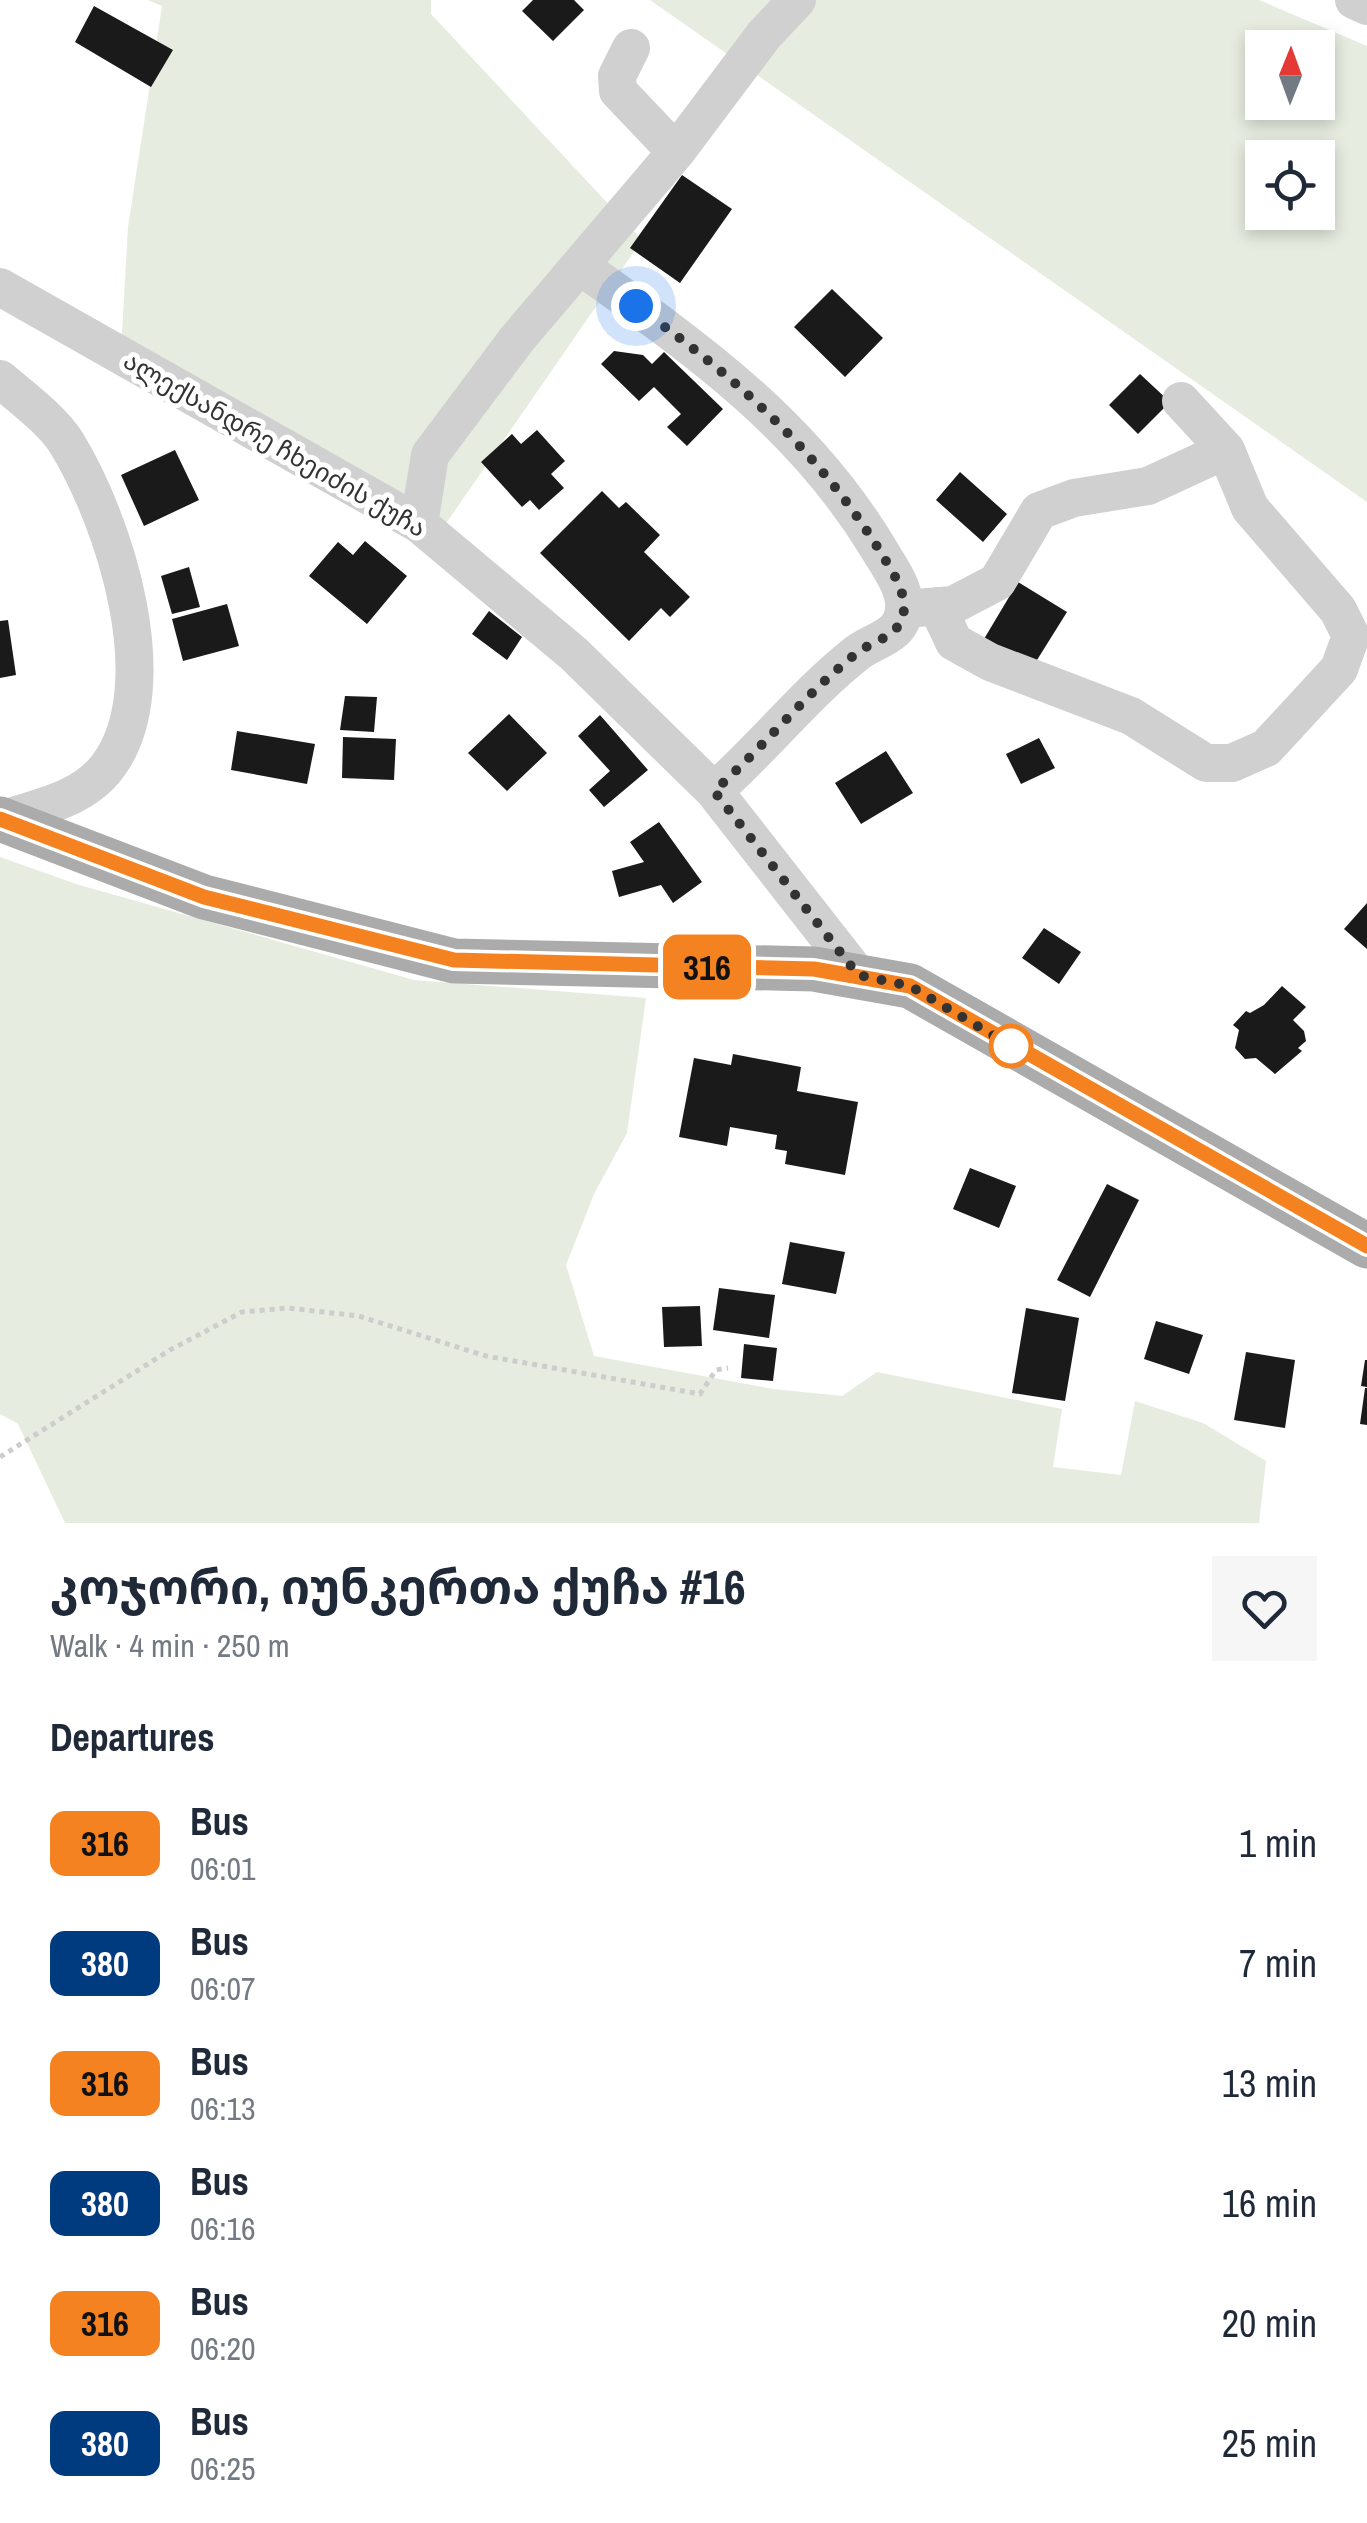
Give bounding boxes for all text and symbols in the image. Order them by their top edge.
north arrow [1245,30,1335,120]
map controls [1245,30,1335,230]
button: locate [1245,140,1335,230]
your location [611,281,661,331]
street label: ალექსანდრე ჩხეიძის ქუჩა [118,343,432,545]
line badge: 316 [650,934,764,1000]
text: 316 [683,944,731,991]
unlabelled marker [990,1025,1032,1067]
text: კოჯორი, იუნკერთა ქუჩა #16 [50,1554,746,1619]
button: heart [1212,1556,1317,1661]
text: Walk · 4 min · 250 m [50,1624,290,1667]
text: Departures [50,1712,215,1763]
text: Bus [190,1796,249,1847]
text: 1 min [1239,1818,1317,1869]
text: 316 [81,1820,129,1867]
text: 06:01 [190,1847,256,1890]
text: Bus [190,1916,249,1967]
text: 7 min [1239,1938,1317,1989]
text: 380 [81,1940,129,1987]
text: 06:07 [190,1967,256,2010]
text: Bus [190,2036,249,2087]
text: 13 min [1222,2058,1317,2109]
text: 316 [81,2060,129,2107]
text: 06:13 [190,2087,256,2130]
text: Bus [190,2156,249,2207]
text: 16 min [1222,2178,1317,2229]
text: 380 [81,2180,129,2227]
text: 06:16 [190,2207,256,2250]
text: Bus [190,2276,249,2327]
text: 20 min [1222,2298,1317,2349]
text: 316 [81,2300,129,2347]
text: 06:20 [190,2327,256,2370]
text: Bus [190,2396,249,2447]
text: 25 min [1222,2418,1317,2469]
text: 380 [81,2420,129,2467]
text: 06:25 [190,2447,256,2490]

